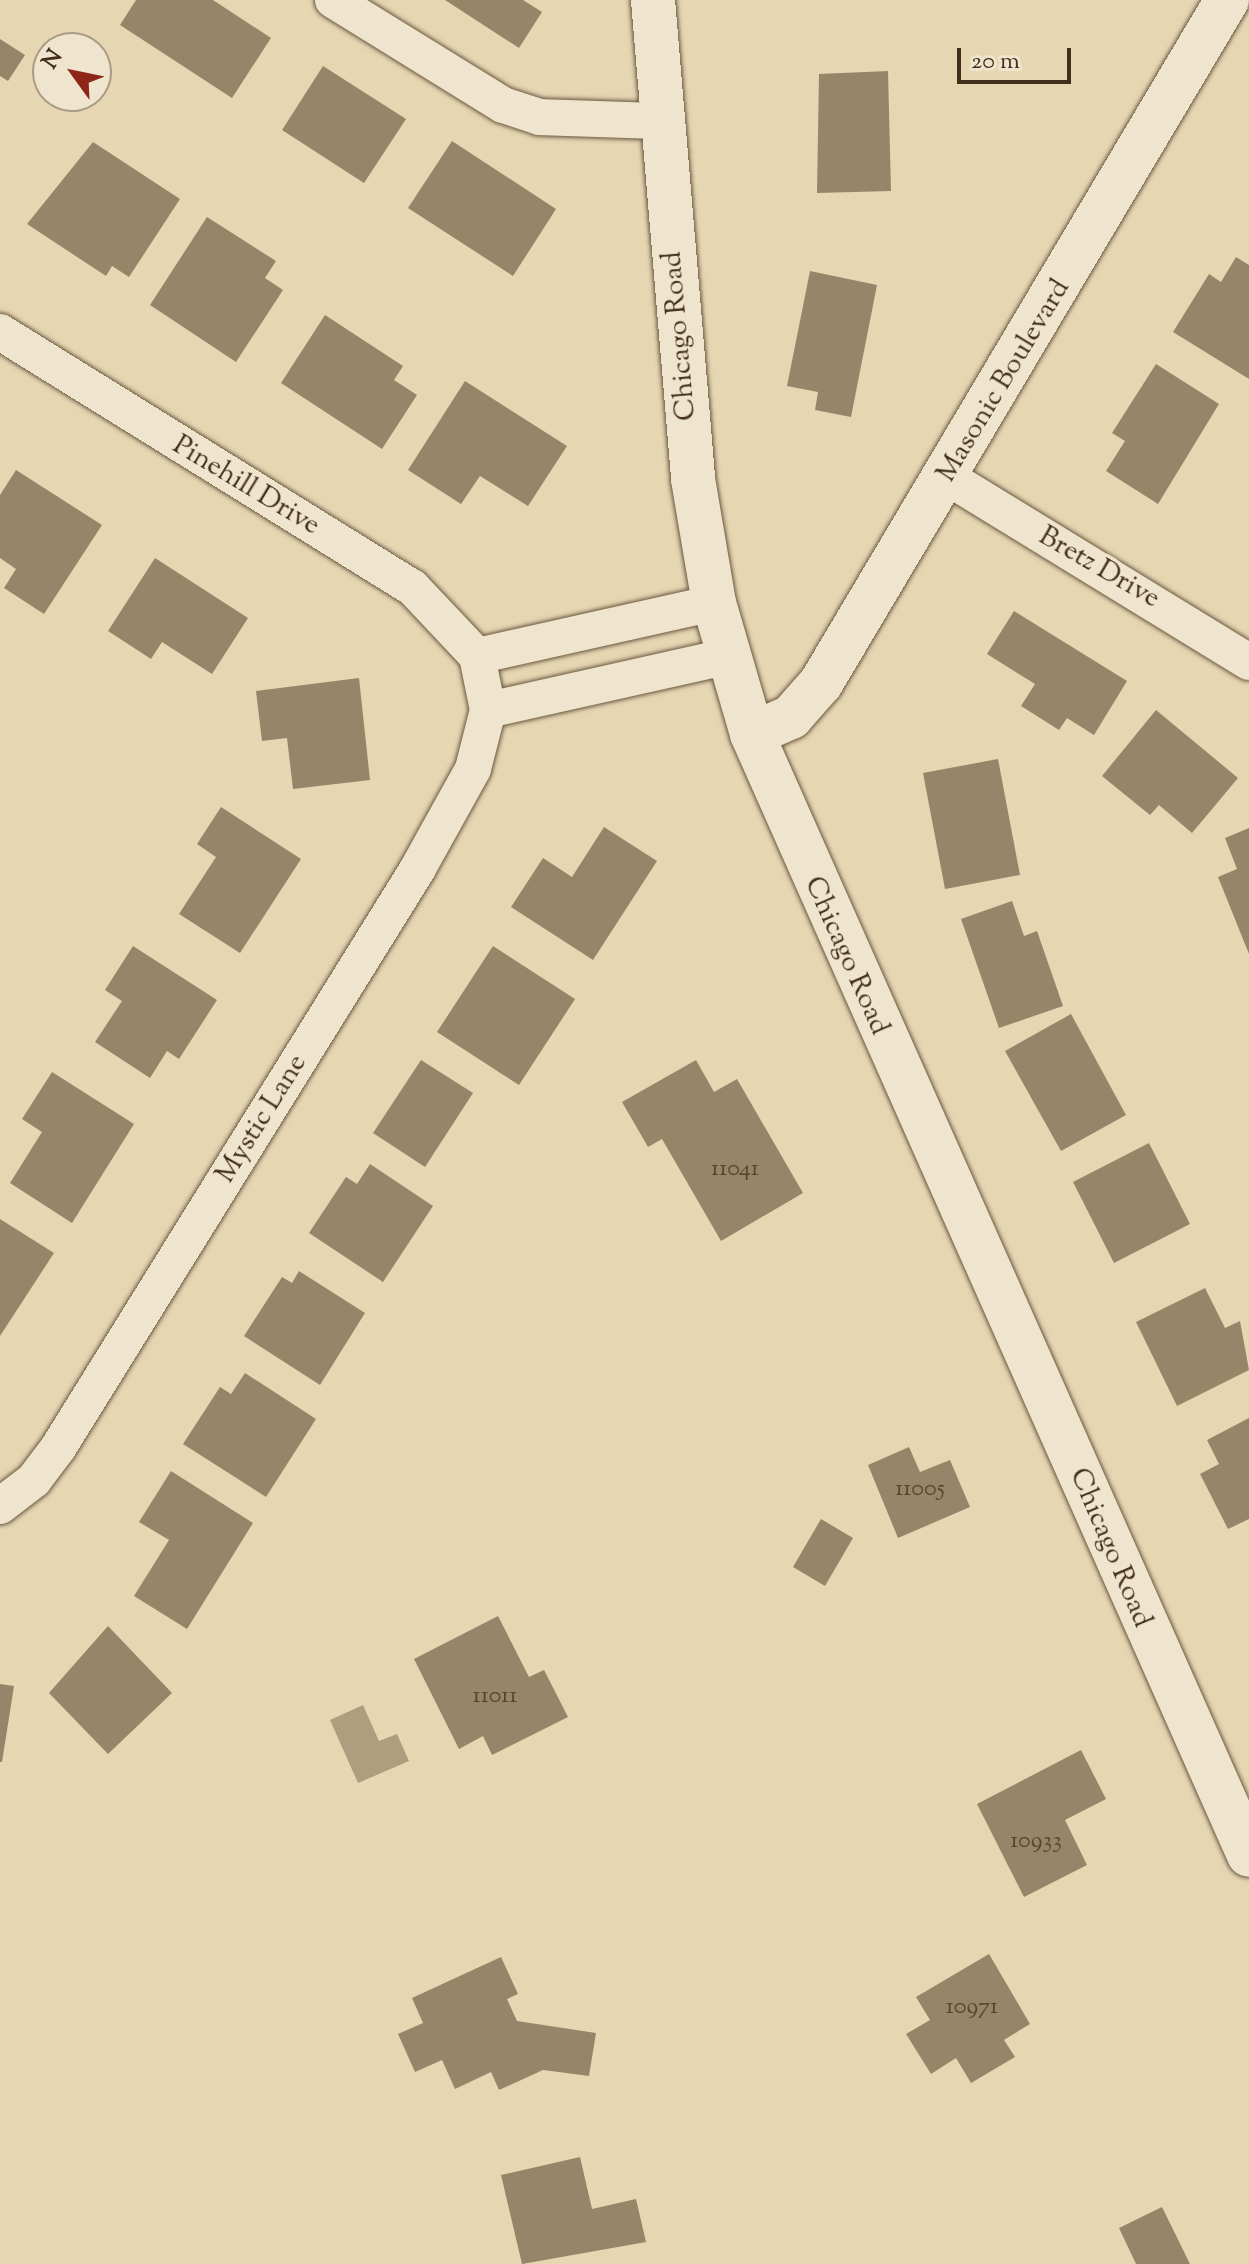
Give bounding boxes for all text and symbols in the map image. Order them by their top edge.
north arrow [32,32,112,112]
scale bar [961,32,1075,82]
text: N [35,44,72,76]
text: 20 m [971,45,1020,79]
street label: Chicago Road [656,250,704,422]
street label: Masonic Boulevard [930,273,1078,489]
street label: Pinehill Drive [166,429,326,543]
street label: Bretz Drive [1032,520,1166,616]
street label: Chicago Road [796,872,896,1040]
street label: Mystic Lane [209,1048,315,1190]
house number: 11041 [711,1156,759,1184]
street label: Chicago Road [1061,1463,1159,1633]
house number: 11005 [895,1476,945,1504]
house number: 11011 [473,1683,517,1711]
house number: 10933 [1010,1828,1062,1856]
house number: 10971 [946,1994,998,2022]

